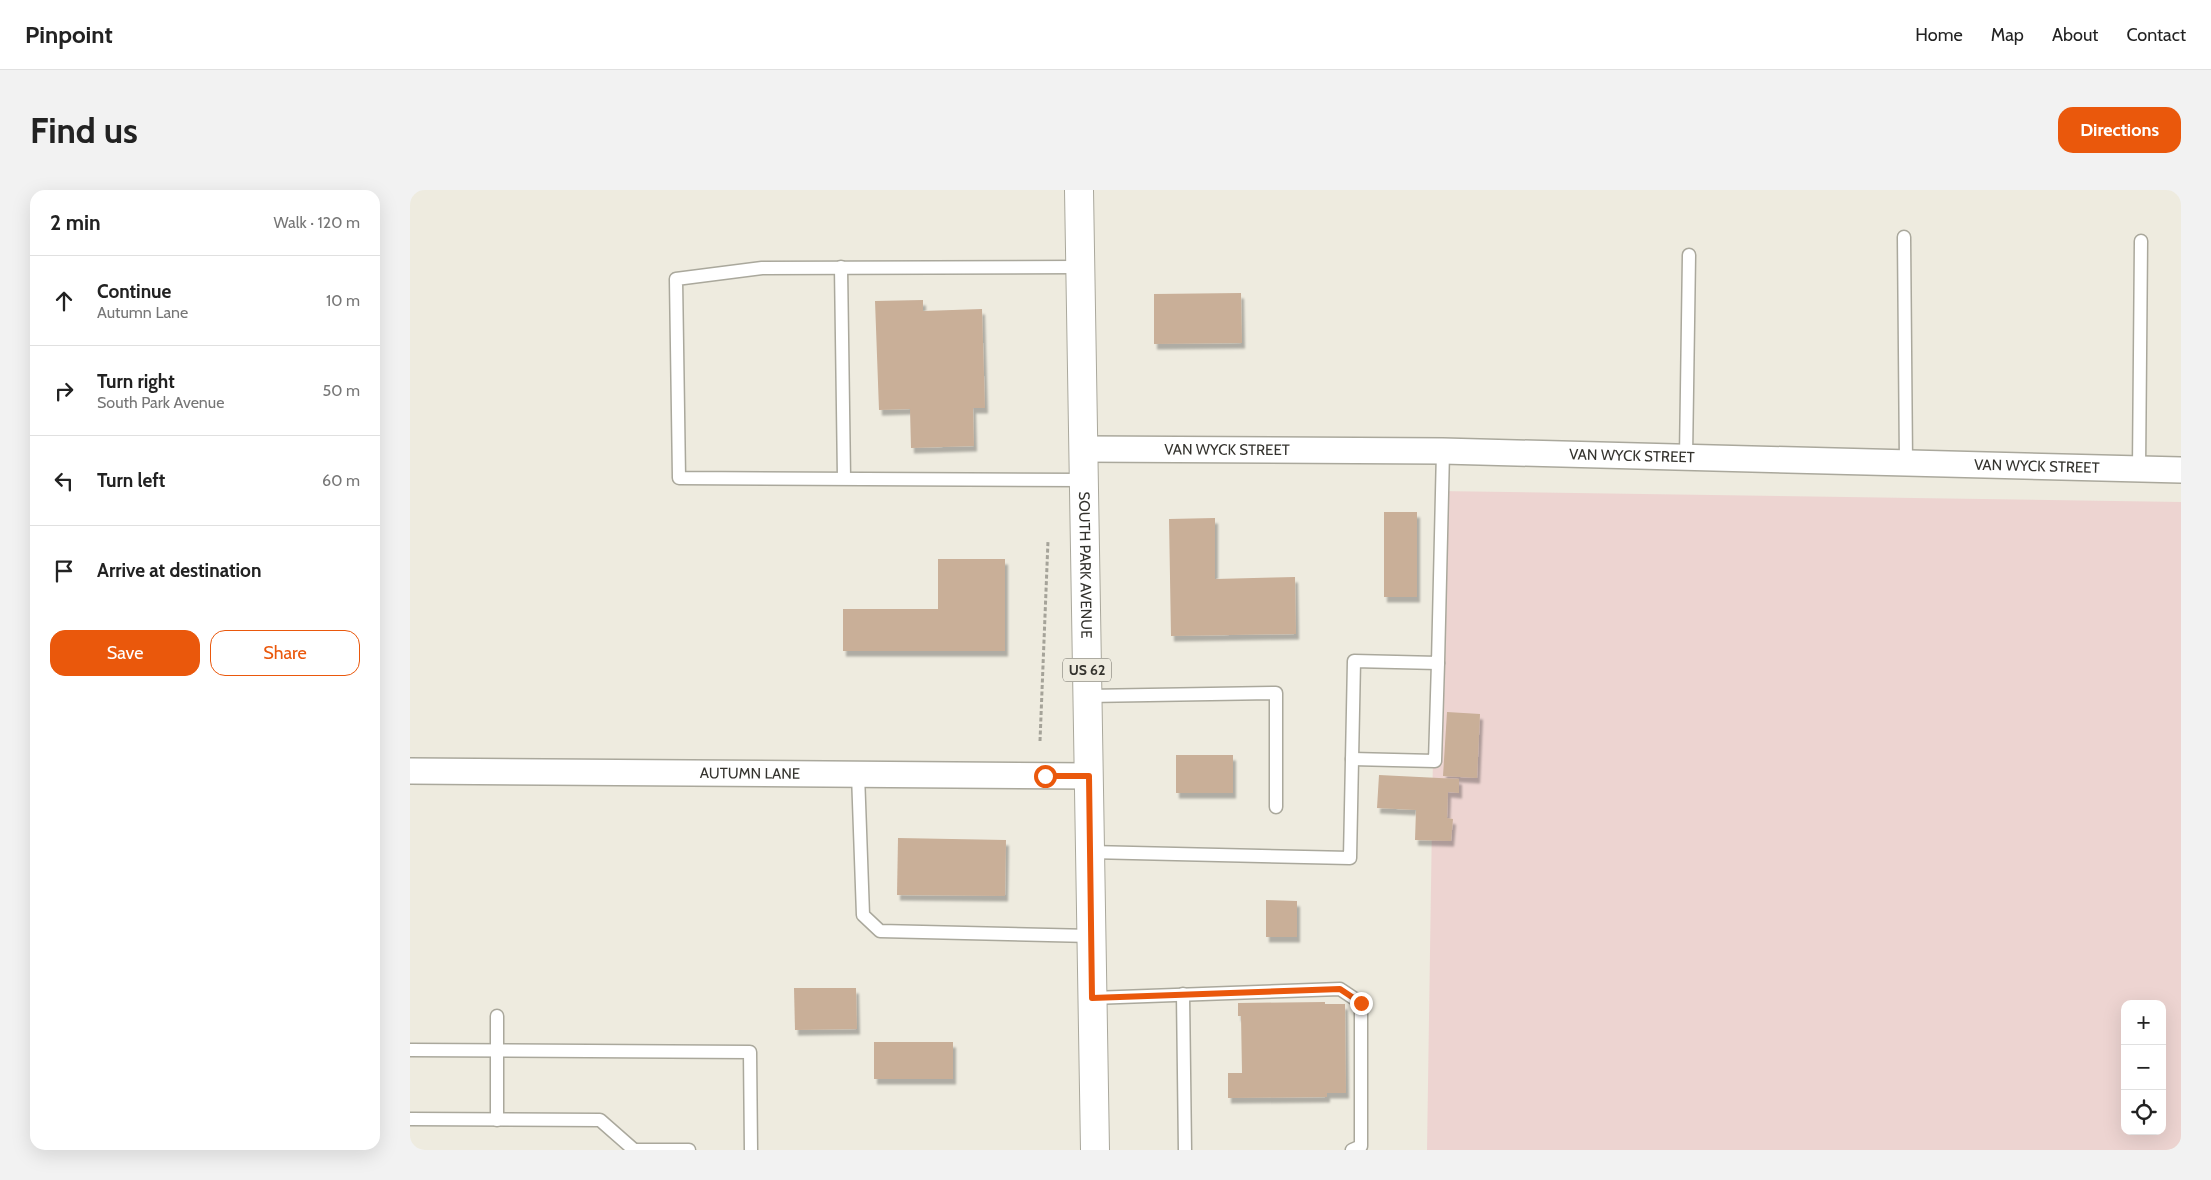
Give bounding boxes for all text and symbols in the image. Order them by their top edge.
text: Pinpoint [25,20,113,49]
text: Home [1915,24,1963,46]
text: Map [1991,24,2024,46]
text: About [2052,24,2098,46]
text: Contact [2126,24,2186,46]
button: Directions [2058,107,2181,153]
text: Find us [30,109,138,152]
text: 2 min [50,210,101,235]
text: Walk · 120 m [273,213,360,232]
text: Continue [97,280,171,303]
icon: ahead [50,287,78,315]
text: 10 m [326,291,360,310]
text: Autumn Lane [97,303,188,322]
text: Turn right [97,370,175,393]
icon: right [50,377,78,405]
text: 50 m [323,381,360,400]
text: South Park Avenue [97,393,224,412]
street label: VAN WYCK STREET [1164,440,1290,459]
street label: VAN WYCK STREET [1569,445,1695,466]
street label: VAN WYCK STREET [1974,456,2100,477]
icon: left [50,467,78,495]
text: Turn left [97,469,165,492]
text: 60 m [322,471,360,490]
street label: SOUTH PARK AVENUE [1075,491,1095,639]
icon: arrive [50,557,78,585]
text: Arrive at destination [97,559,261,582]
button: Save [50,630,200,676]
button: Share [210,630,360,676]
road number: US 62 [1063,658,1111,682]
street label: AUTUMN LANE [700,764,800,783]
route start [1034,765,1057,788]
route end [1350,992,1373,1015]
map controls [2121,1000,2166,1135]
button: + [2121,1000,2166,1045]
button: − [2121,1045,2166,1090]
button: locate [2121,1090,2166,1135]

